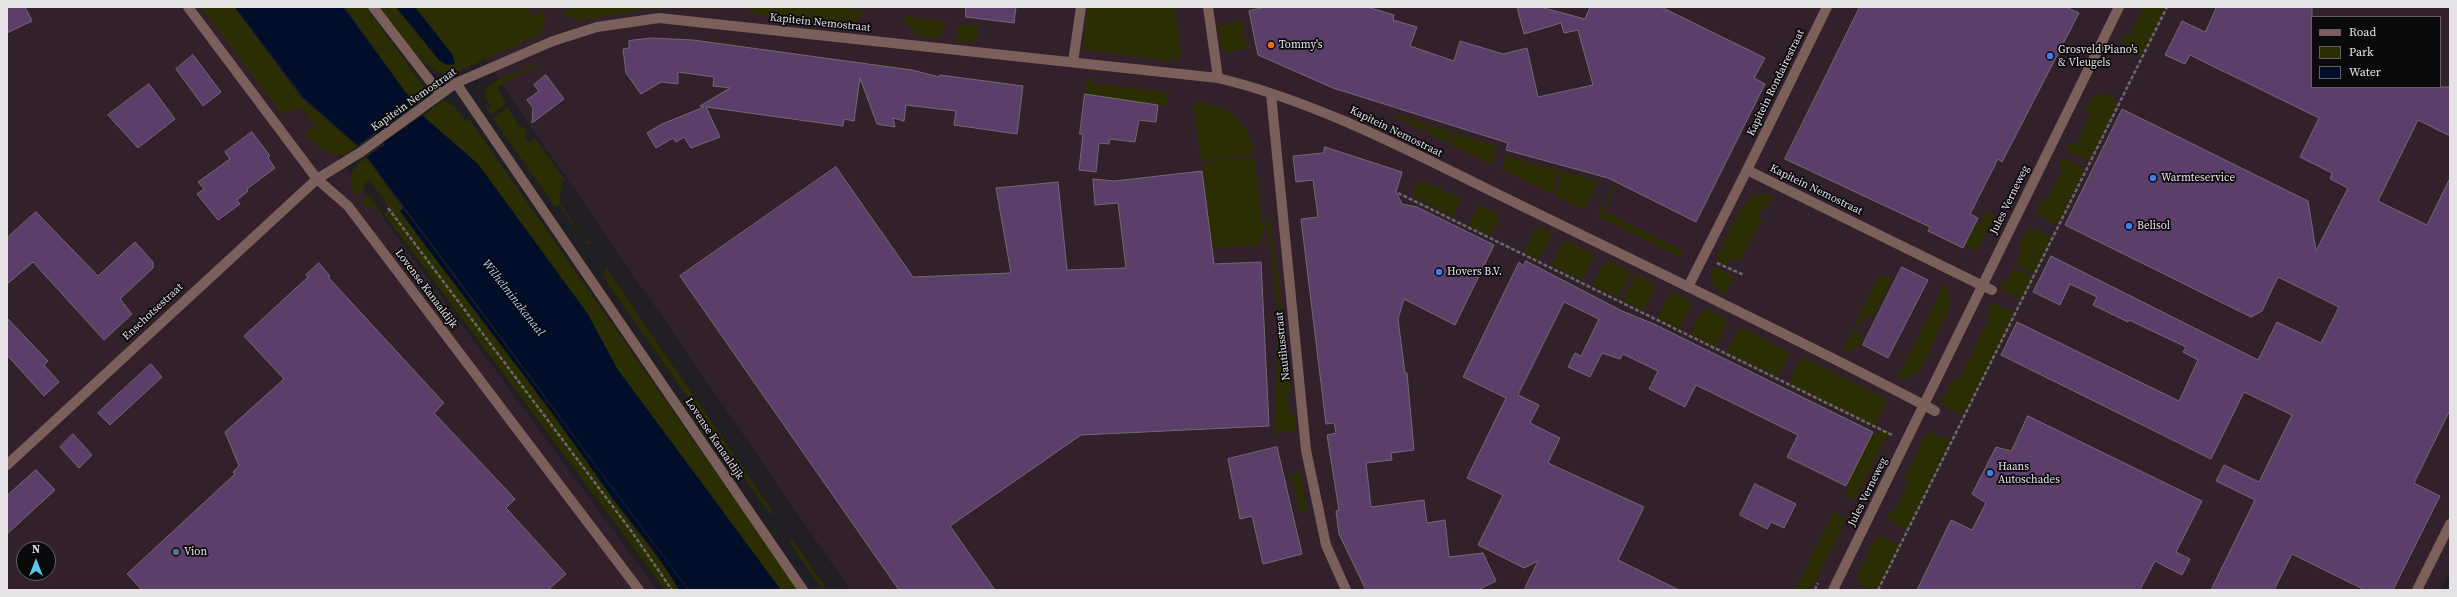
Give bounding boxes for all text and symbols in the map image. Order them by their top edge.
street label: Kapitein Nemostraat [769,11,871,35]
legend [2311,16,2441,88]
text: Road [2349,24,2376,40]
street label: Kapitein Rondairestraat [1745,28,1807,138]
place label: Tommy's [1279,38,1322,52]
marker: Tommy's [1266,40,1276,50]
place label: Grosveld Piano's & Vleugels [2058,43,2138,69]
text: Park [2349,44,2374,60]
marker: Grosveld Piano's & Vleugels [2045,51,2055,61]
text: Water [2349,64,2381,80]
street label: Kapitein Nemostraat [369,66,459,134]
street label: Kapitein Nemostraat [1348,104,1444,160]
street label: Kapitein Nemostraat [1768,162,1864,218]
street label: Jules Verneweg [1988,163,2032,237]
place label: Warmteservice [2161,171,2235,185]
marker: Warmteservice [2148,173,2158,183]
place label: Belisol [2137,219,2170,233]
marker: Belisol [2124,221,2134,231]
street label: Lovense Kanaaldijk [392,247,460,331]
water label: Wilhelminakanaal [479,257,547,339]
place label: Hovers B.V. [1447,265,1502,279]
marker: Hovers B.V. [1434,267,1444,277]
street label: Enschotsestraat [120,281,186,343]
street label: Nautilusstraat [1273,311,1293,381]
street label: Lovense Kanaaldijk [682,396,746,482]
street label: Jules Verneweg [1846,455,1890,529]
place label: Haans Autoschades [1998,460,2060,486]
marker: Haans Autoschades [1985,468,1995,478]
north arrow [16,541,56,581]
text: N [32,542,40,557]
place label: Vion [184,545,207,559]
marker: Vion [171,547,181,557]

